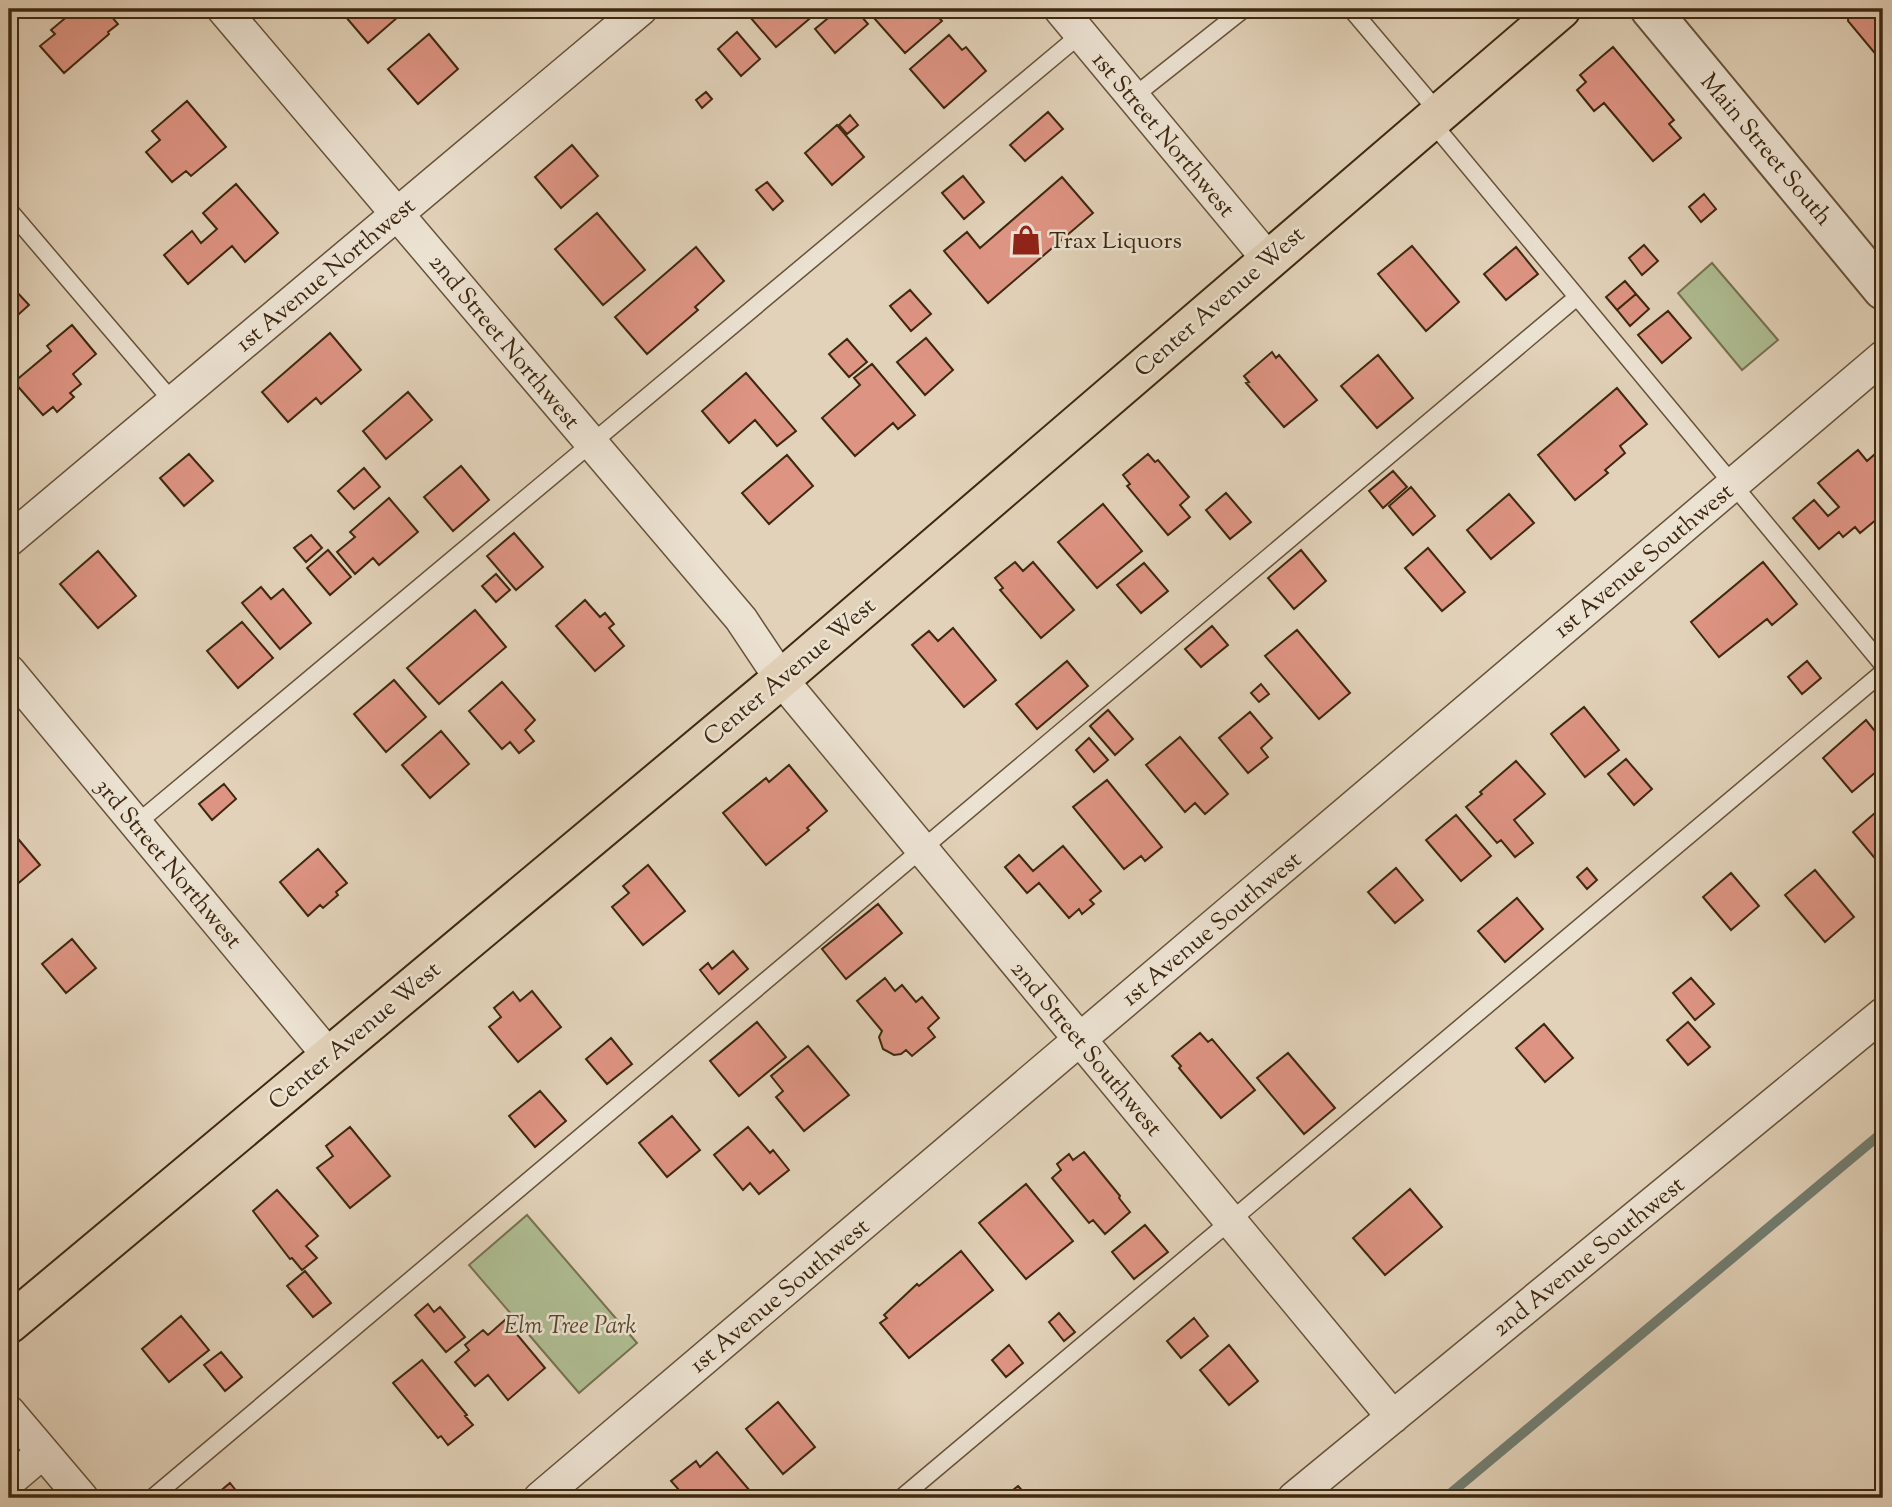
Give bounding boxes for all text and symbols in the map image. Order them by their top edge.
street label: 1st Street Northwest [1083,45,1242,226]
street label: Main Street South [1691,67,1840,234]
street label: 1st Avenue Northwest [229,190,424,361]
street label: Center Avenue West [1128,219,1313,386]
shop icon: Trax Liquors [1009,223,1043,257]
place label: Trax Liquors [1049,225,1182,259]
street label: 2nd Street Northwest [420,247,587,437]
street label: 1st Avenue Southwest [1547,476,1742,647]
street label: Center Avenue West [697,590,884,755]
street label: 3rd Street Northwest [86,772,249,957]
street label: 1st Avenue Southwest [1115,844,1310,1015]
street label: Center Avenue West [262,954,449,1119]
street label: 2nd Street Southwest [1002,954,1169,1145]
street label: 2nd Avenue Southwest [1486,1169,1693,1346]
street label: 1st Avenue Southwest [683,1211,878,1382]
park label: Elm Tree Park [504,1310,636,1344]

